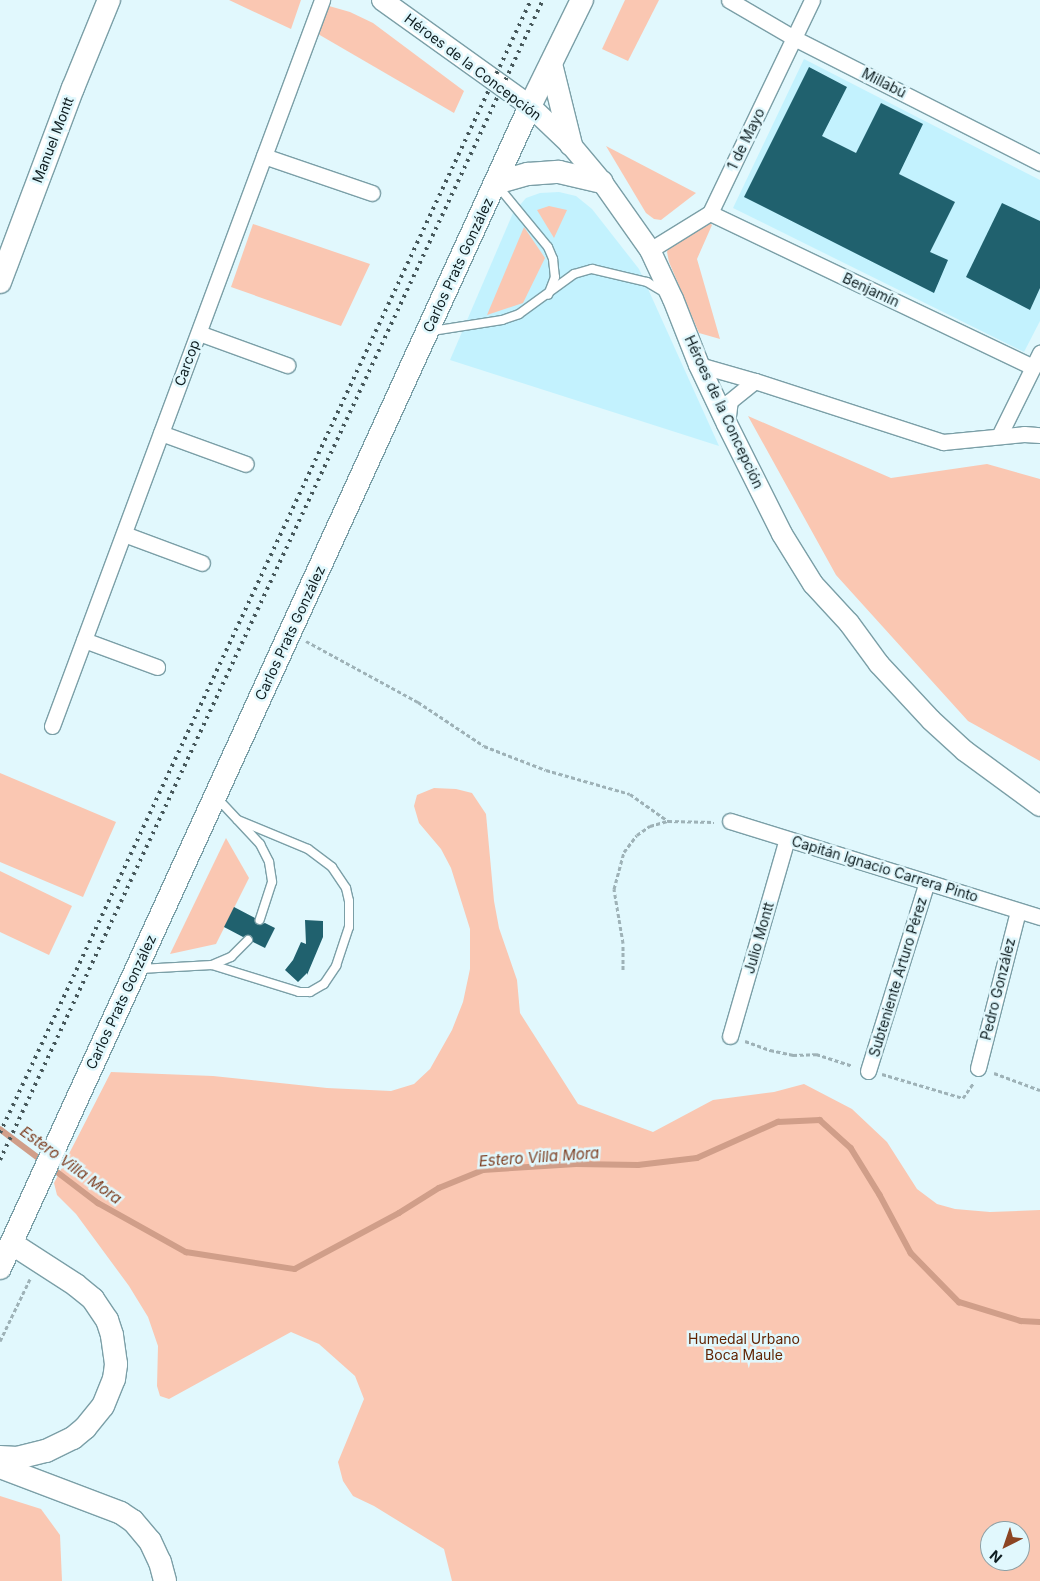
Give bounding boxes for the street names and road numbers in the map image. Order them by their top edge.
street label: Héroes de la Concepción [401,10,545,124]
street label: Millabú [859,65,909,101]
street label: Manuel Montt [29,95,77,185]
street label: 1 de Mayo [724,105,768,173]
street label: Carlos Prats González [419,195,497,335]
street label: Benjamín [840,270,902,310]
street label: Héroes de la Concepción [681,333,767,491]
street label: Carcop [171,338,203,388]
street label: Carlos Prats González [251,563,329,703]
street label: Capitán Ignacio Carrera Pinto [790,833,980,905]
street label: Subteniente Arturo Pérez [866,895,930,1059]
street label: Julio Montt [741,900,777,976]
street label: Carlos Prats González [82,932,160,1072]
street label: Pedro González [977,936,1019,1042]

